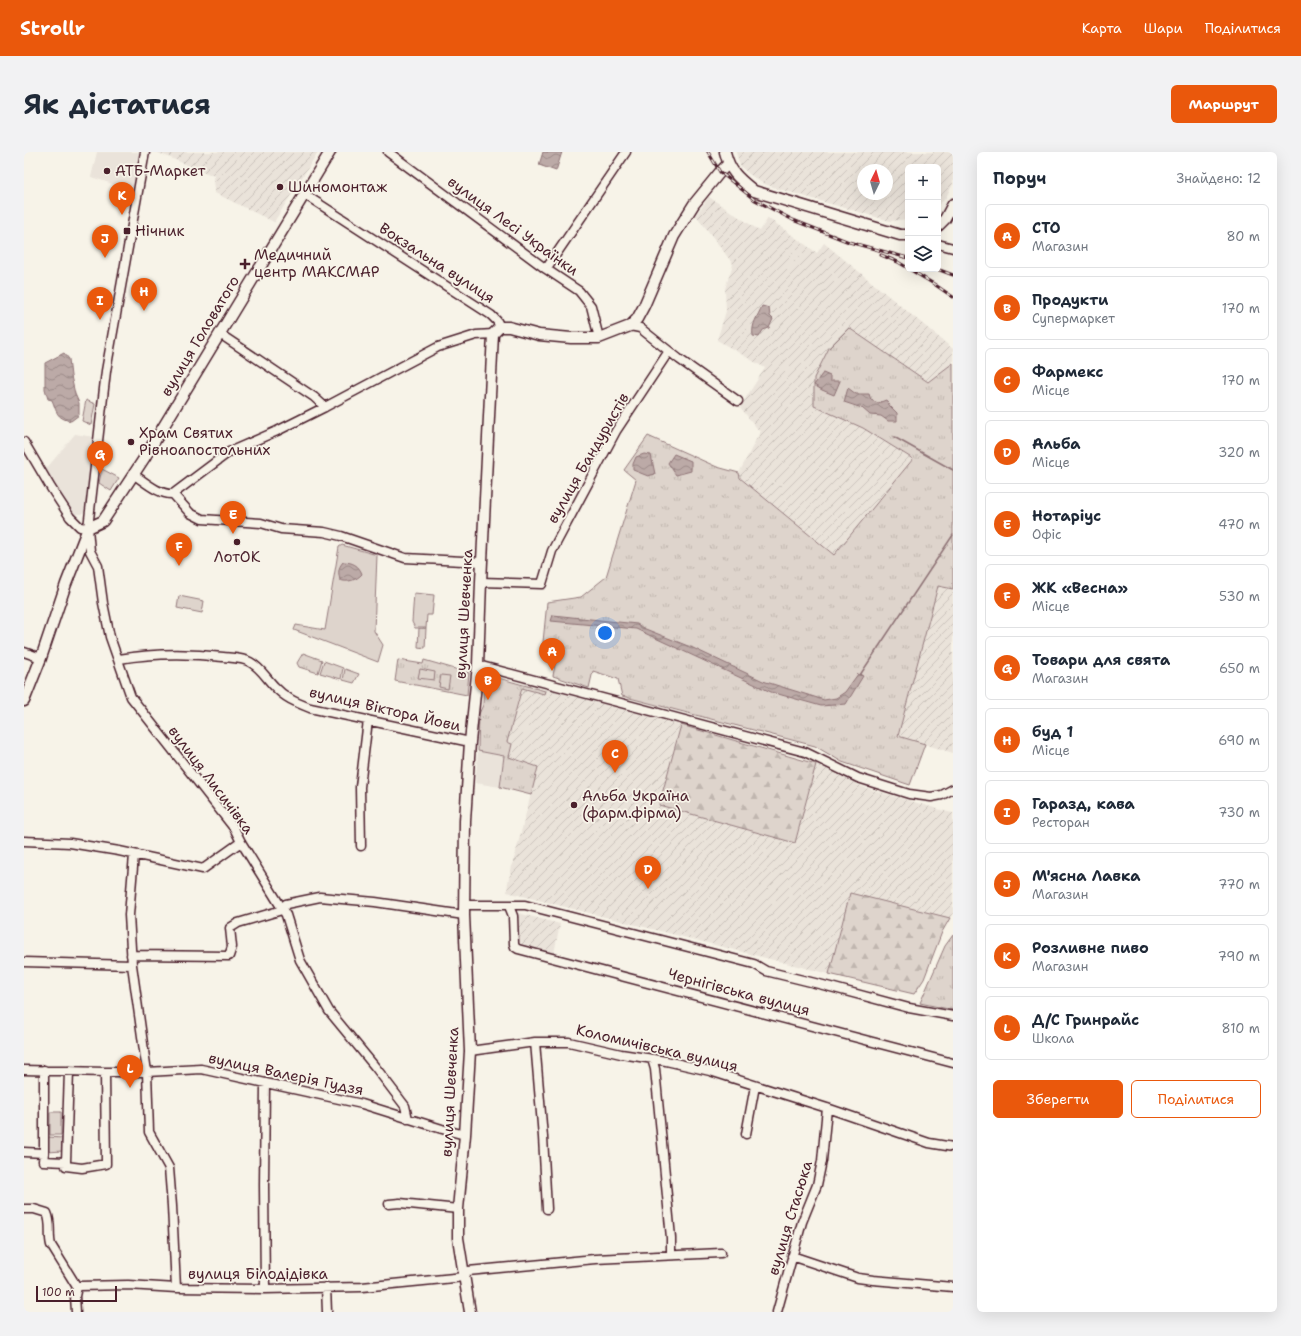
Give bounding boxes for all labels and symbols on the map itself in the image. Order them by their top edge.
place label: АТБ-Маркет [115,161,206,181]
north arrow [857,164,893,200]
marker: АТБ-Маркет [102,166,112,176]
street label: вулиця Лесі Українки [444,172,583,280]
place label: Шиномонтаж [288,177,388,197]
pin: K [109,182,135,215]
marker: Шиномонтаж [275,182,285,192]
street label: Вокзальна вулиця [375,218,499,308]
place label: Нічник [135,221,184,241]
pin: J [92,225,118,258]
marker: Нічник [122,226,132,236]
place label: Медичний центр МАКСМАР [254,245,380,282]
marker: Медичний центр МАКСМАР [239,258,251,270]
street label: вулиця Головатого [156,272,244,400]
pin: H [131,278,157,311]
pin: I [87,287,113,320]
street label: вулиця Бандуристів [542,389,634,527]
place label: Храм Святих Рівноапостольних [139,423,271,460]
marker: Храм Святих Рівноапостольних [126,437,136,447]
pin: G [87,441,113,474]
pin: E [220,501,246,534]
pin: F [166,533,192,566]
marker: ЛотОК [232,537,242,547]
place label: ЛотОК [214,547,261,567]
street label: вулиця Шевченка [451,548,477,680]
your location [595,623,615,643]
pin: A [539,638,565,671]
pin: B [475,667,501,700]
street label: вулиця Віктора Йови [307,681,463,736]
street label: вулиця Лисичівка [164,722,259,839]
pin: C [602,740,628,773]
place label: Альба Україна (фарм.фірма) [582,786,690,823]
marker: Альба Україна (фарм.фірма) [569,800,579,810]
pin: D [635,856,661,889]
street label: Чернігівська вулиця [666,963,812,1021]
street label: Коломичівська вулиця [574,1020,740,1076]
street label: вулиця Шевченка [437,1026,463,1158]
street label: вулиця Валерія Гудзя [207,1048,365,1100]
pin: L [117,1055,143,1088]
street label: вулиця Стасюка [763,1158,817,1278]
street label: вулиця Білодідівка [188,1264,329,1284]
scale bar [36,1284,117,1303]

